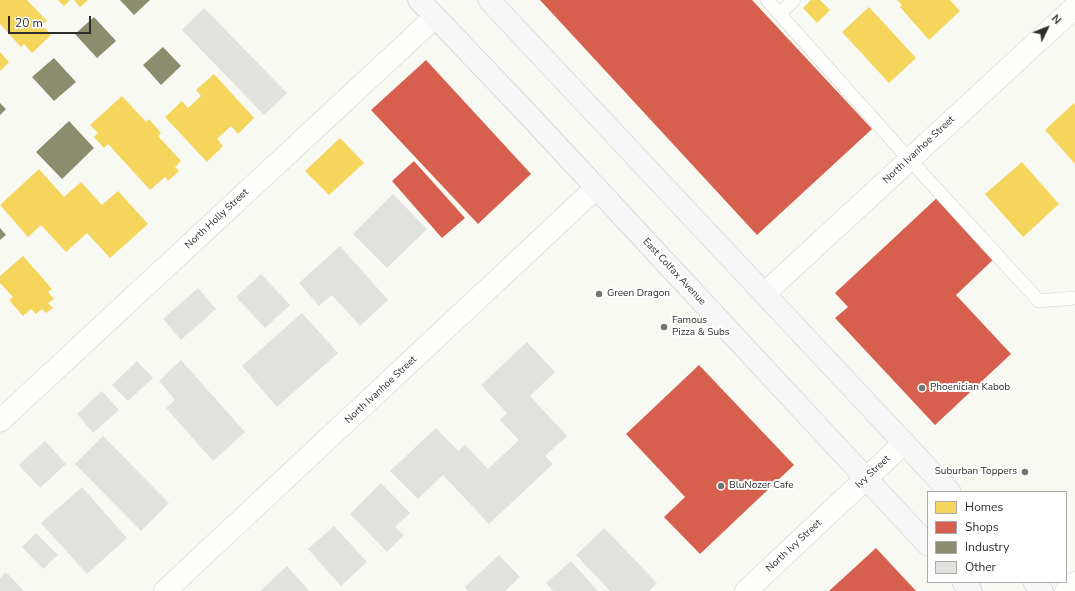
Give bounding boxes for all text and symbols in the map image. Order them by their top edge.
scale bar [10,8,93,34]
north arrow [1027,8,1067,48]
text: N [1048,11,1064,28]
text: 20 m [15,15,43,31]
street label: North Ivanhoe Street [881,114,957,186]
street label: North Holly Street [183,186,251,252]
street label: East Colfax Avenue [640,236,708,308]
place label: Green Dragon [607,288,670,300]
marker: Green Dragon [594,289,604,299]
place label: Famous Pizza & Subs [672,315,730,338]
marker: Famous Pizza & Subs [659,322,669,332]
street label: North Ivanhoe Street [343,354,419,426]
place label: Phoenician Kabob [930,382,1010,394]
marker: Phoenician Kabob [917,383,927,393]
street label: Ivy Street [853,453,893,491]
place label: Suburban Toppers [935,466,1017,478]
marker: Suburban Toppers [1020,467,1030,477]
place label: BluNozer Cafe [729,480,794,492]
marker: BluNozer Cafe [716,481,726,491]
legend [927,491,1067,583]
text: Homes [965,499,1003,515]
street label: North Ivy Street [764,517,824,575]
text: Shops [965,519,999,535]
text: Industry [965,539,1009,555]
text: Other [965,559,996,575]

